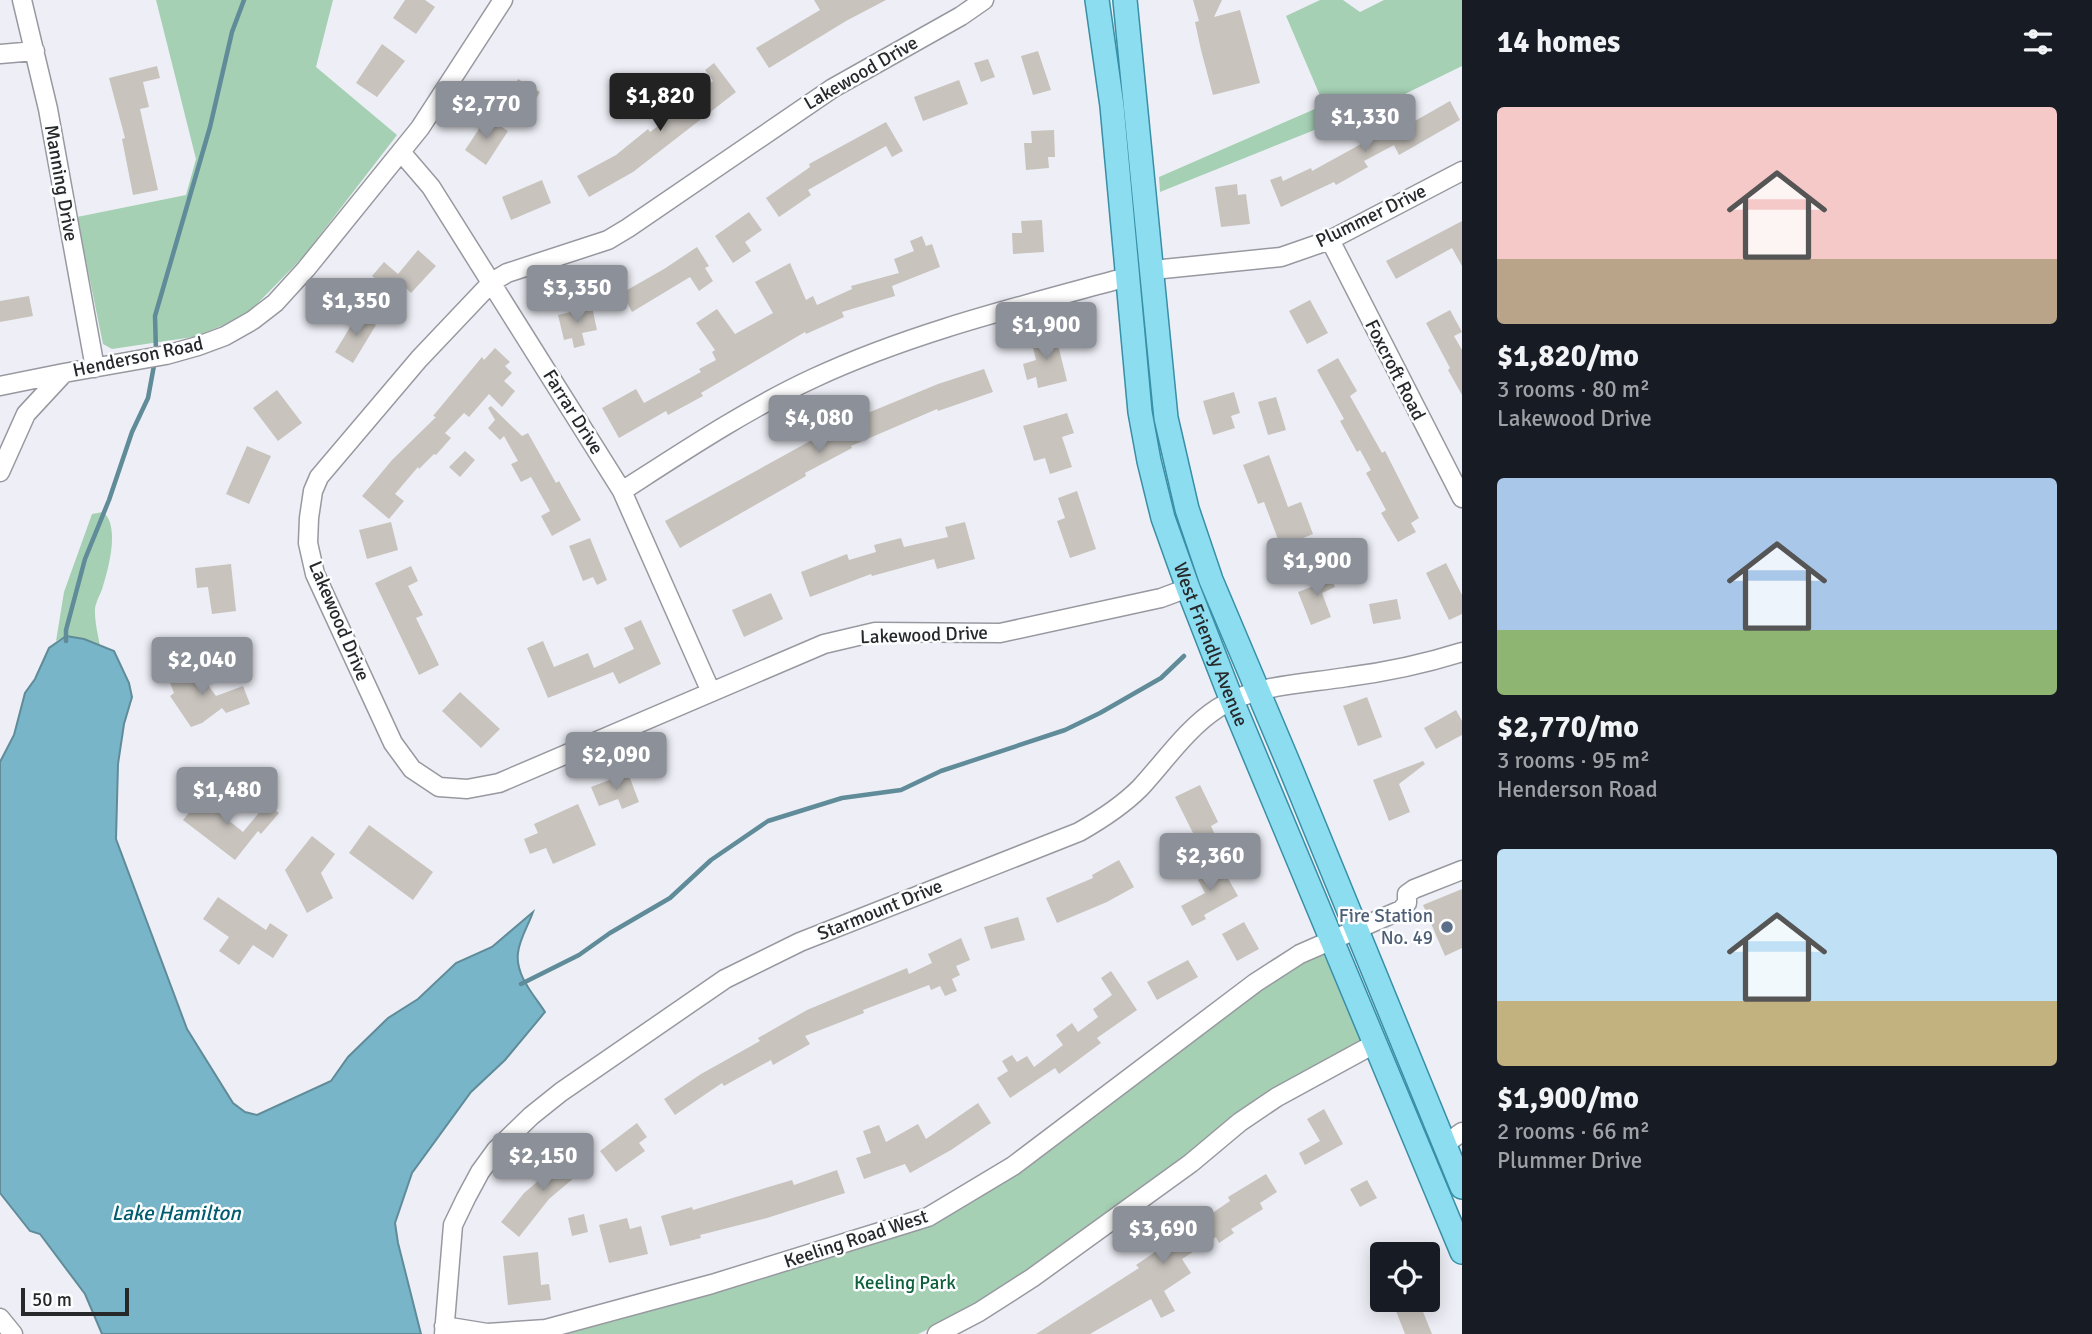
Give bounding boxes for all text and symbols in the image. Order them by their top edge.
icon: filters [2019,23,2057,61]
text: 14 homes [1497,24,1620,61]
street label: Lakewood Drive [800,31,922,115]
pin: $1,820 [603,74,717,133]
text: $1,820 [626,81,694,110]
pin: $2,770 [429,82,543,141]
text: $2,770 [452,89,520,118]
pin: $1,330 [1308,94,1422,154]
text: $1,330 [1331,102,1399,131]
street label: Manning Drive [39,123,83,243]
icon: home [1714,152,1840,278]
street label: Plummer Drive [1312,179,1430,253]
pin: $3,350 [520,266,634,325]
text: $3,350 [543,273,611,302]
pin: $1,350 [299,278,413,338]
text: $1,350 [322,286,390,315]
pin: $1,900 [989,302,1103,362]
text: $1,900 [1012,310,1080,339]
street label: Foxcroft Road [1359,316,1431,424]
street label: Henderson Road [71,331,205,383]
text: $1,820/mo [1497,338,1639,375]
street label: Farrar Drive [537,365,609,459]
text: 3 rooms · 80 m² [1497,375,1650,404]
pin: $4,080 [762,396,876,455]
text: $4,080 [785,403,853,432]
text: Lakewood Drive [1497,404,1652,433]
icon: home [1714,523,1840,649]
pin: $1,900 [1260,538,1374,598]
text: $1,900 [1283,546,1351,575]
street label: Lakewood Drive [303,557,375,685]
street label: West Friendly Avenue [1168,559,1253,730]
street label: Lakewood Drive [860,621,988,649]
pin: $2,040 [145,638,259,697]
text: $2,040 [168,645,236,674]
text: $2,770/mo [1497,709,1639,746]
pin: $2,090 [559,732,673,792]
text: $2,090 [582,740,650,769]
text: 3 rooms · 95 m² [1497,746,1650,775]
pin: $1,480 [170,768,284,827]
text: $1,480 [193,775,261,804]
text: Henderson Road [1497,775,1658,804]
pin: $2,360 [1153,834,1267,893]
text: $2,360 [1176,841,1244,870]
street label: Starmount Drive [814,874,946,946]
icon: home [1714,894,1840,1020]
place label: Fire Station No. 49 [1339,904,1433,950]
marker: Fire Station No. 49 [1439,919,1455,935]
text: $1,900/mo [1497,1080,1639,1117]
text: 2 rooms · 66 m² [1497,1117,1650,1146]
pin: $2,150 [486,1134,600,1193]
text: $2,150 [509,1141,577,1170]
text: Plummer Drive [1497,1146,1642,1175]
water label: Lake Hamilton [111,1200,241,1226]
street label: Keeling Road West [781,1204,931,1274]
pin: $3,690 [1106,1206,1220,1266]
text: $3,690 [1129,1214,1197,1243]
map controls [1370,1242,1440,1312]
button: locate [1370,1242,1440,1312]
park label: Keeling Park [854,1271,956,1295]
scale bar [21,1285,130,1317]
text: 50 m [32,1288,72,1312]

